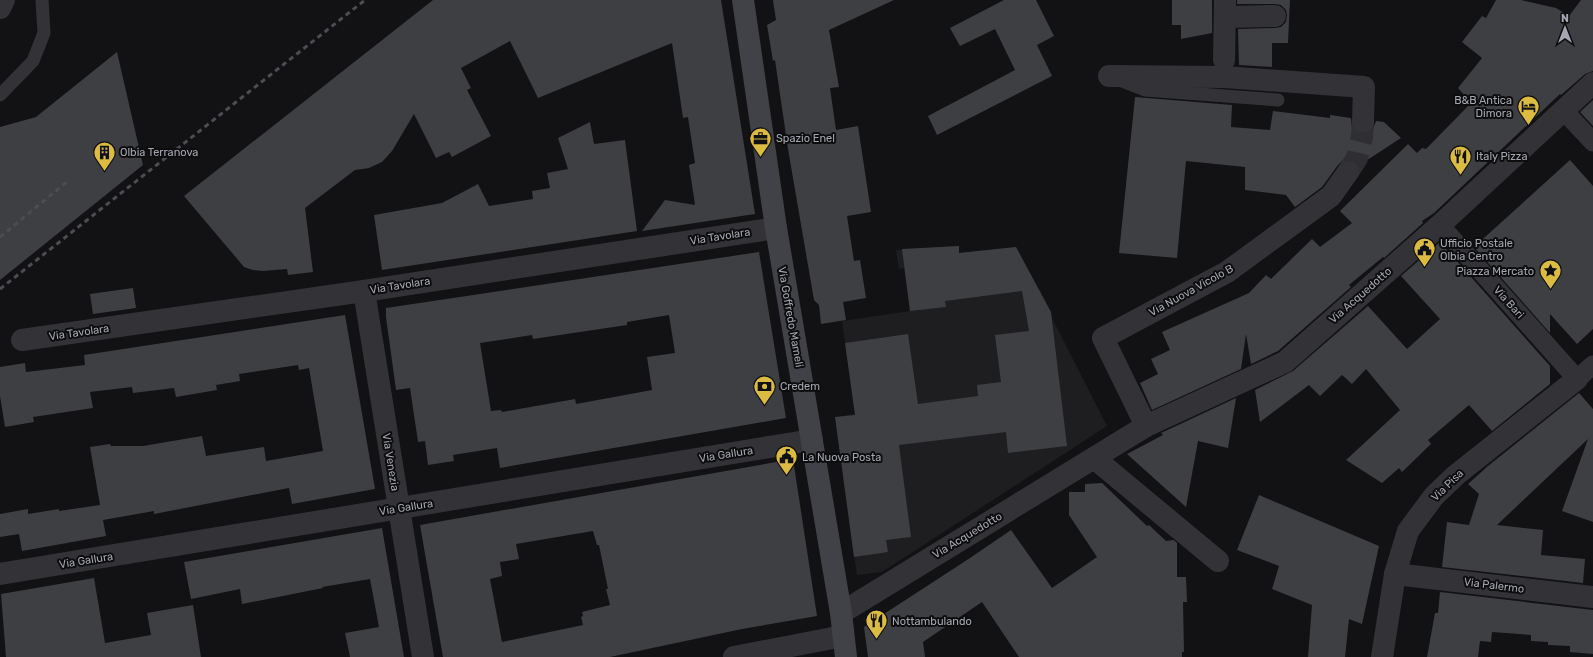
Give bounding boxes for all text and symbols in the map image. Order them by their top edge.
north arrow [1545,8,1585,48]
text: N [1561,12,1569,25]
hotel icon: B&B Antica Dimora [1515,93,1541,126]
place label: B&B Antica Dimora [1454,94,1512,120]
office icon: Spazio Enel [748,125,774,158]
place label: Spazio Enel [776,132,835,145]
building icon: Olbia Terranova [91,139,117,172]
restaurant icon: Italy Pizza [1447,143,1473,176]
place label: Olbia Terranova [120,146,198,159]
place label: Italy Pizza [1476,150,1528,163]
street label: Via Tavolara [689,225,751,248]
public building icon: Ufficio Postale Olbia Centro [1412,236,1438,269]
place label: Ufficio Postale Olbia Centro [1440,237,1513,263]
place icon: Piazza Mercato [1537,258,1563,291]
street label: Via Nuova Vicolo B [1147,262,1236,319]
street label: Via Acquedotto [1326,265,1394,326]
place label: Piazza Mercato [1457,265,1534,278]
street label: Via Goffredo Mameli [775,266,806,368]
street label: Via Tavolara [369,274,431,297]
street label: Via Bari [1491,284,1526,321]
street label: Via Tavolara [48,322,110,343]
bank icon: Credem [752,373,778,406]
place label: Credem [780,380,820,393]
street label: Via Venezia [380,432,401,492]
street label: Via Gallura [698,444,754,465]
public building icon: La Nuova Posta [774,444,800,477]
place label: La Nuova Posta [802,451,881,464]
street label: Via Pisa [1428,467,1466,504]
street label: Via Gallura [378,497,434,518]
street label: Via Acquedotto [930,510,1004,561]
street label: Via Gallura [58,550,114,571]
street label: Via Palermo [1463,575,1525,596]
restaurant icon: Nottambulando [863,608,889,641]
place label: Nottambulando [892,615,972,628]

